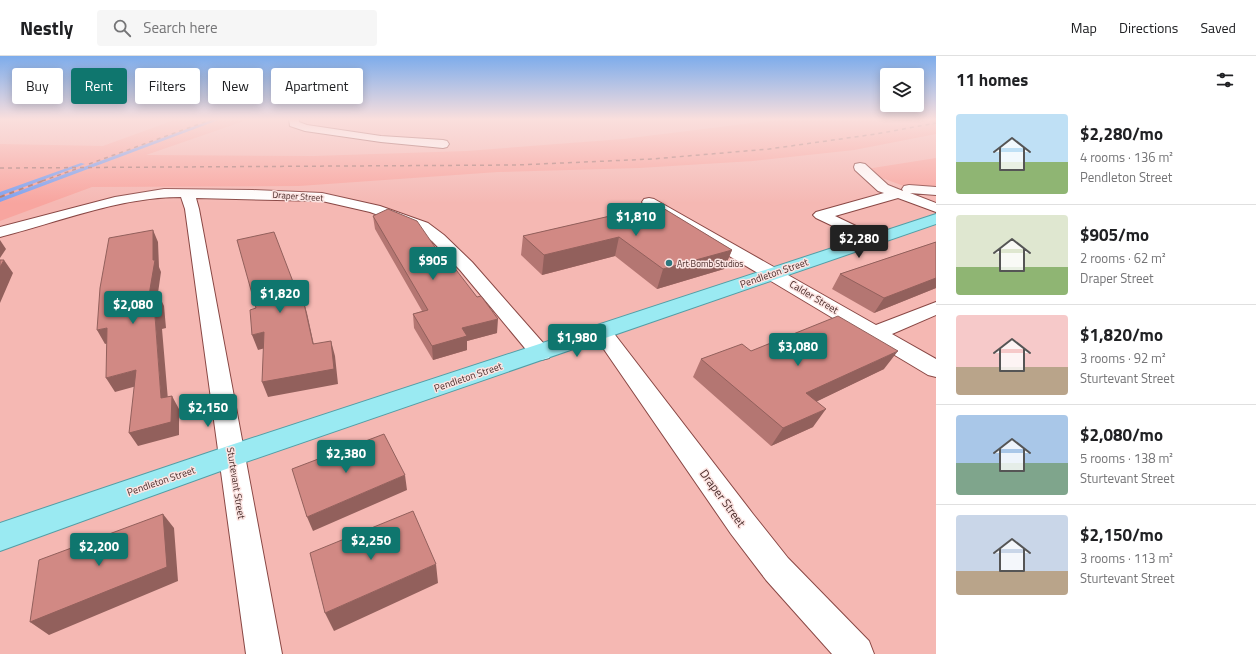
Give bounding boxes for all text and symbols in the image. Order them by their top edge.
search box [97,10,377,46]
text: Nestly [20,13,73,42]
text: Search here [143,16,218,39]
icon: search [111,17,133,39]
text: Map [1071,17,1097,38]
text: Directions [1119,17,1178,38]
text: Saved [1200,17,1236,38]
text: 11 homes [956,67,1028,93]
chip: Buy [12,68,63,104]
chip: Rent [71,68,127,104]
chip: Filters [135,68,200,104]
chip: New [208,68,263,104]
chip: Apartment [271,68,363,104]
map controls [880,68,924,112]
button: layers [880,68,924,112]
icon: filters [1214,69,1236,91]
text: $2,280/mo [1080,121,1163,147]
icon: home [988,130,1036,178]
text: 4 rooms · 136 m² [1080,147,1173,167]
text: Pendleton Street [1080,167,1172,187]
street label: Draper Street [272,188,325,204]
pin: $1,810 [603,203,669,237]
text: $1,810 [616,206,656,226]
text: $905/mo [1080,222,1149,248]
pin: $2,280 [826,225,892,259]
text: $2,280 [839,228,879,248]
icon: home [988,231,1036,279]
pin: $905 [409,247,457,281]
text: 2 rooms · 62 m² [1080,248,1166,268]
text: $905 [418,250,448,270]
street label: Pendleton Street [738,254,811,292]
place label: Art Bomb Studios [677,257,744,270]
marker: Art Bomb Studios [664,258,674,268]
text: Draper Street [1080,268,1154,288]
street label: Calder Street [787,277,842,318]
pin: $1,820 [247,280,313,314]
text: $1,820 [260,283,300,303]
pin: $2,080 [100,291,166,325]
text: $2,080 [113,294,153,314]
text: $1,820/mo [1080,322,1163,348]
pin: $1,980 [544,324,610,358]
text: $1,980 [557,327,597,347]
icon: home [988,331,1036,379]
pin: $3,080 [765,333,831,367]
text: $3,080 [778,336,818,356]
text: 3 rooms · 92 m² [1080,348,1166,368]
street label: Pendleton Street [432,358,505,396]
text: Sturtevant Street [1080,368,1174,388]
pin: $2,150 [175,394,241,428]
text: $2,150 [188,397,228,417]
text: $2,080/mo [1080,422,1163,448]
icon: home [988,431,1036,479]
pin: $2,380 [313,440,379,474]
text: $2,380 [326,443,366,463]
street label: Sturtevant Street [223,446,249,521]
text: 5 rooms · 138 m² [1080,448,1173,468]
street label: Pendleton Street [125,462,198,500]
street label: Draper Street [695,465,751,532]
text: Sturtevant Street [1080,468,1174,488]
text: $2,150/mo [1080,522,1163,548]
pin: $2,250 [338,527,404,561]
text: $2,250 [351,530,391,550]
icon: home [988,531,1036,579]
pin: $2,200 [66,533,132,567]
text: $2,200 [79,536,119,556]
text: 3 rooms · 113 m² [1080,548,1173,568]
text: Sturtevant Street [1080,568,1174,588]

